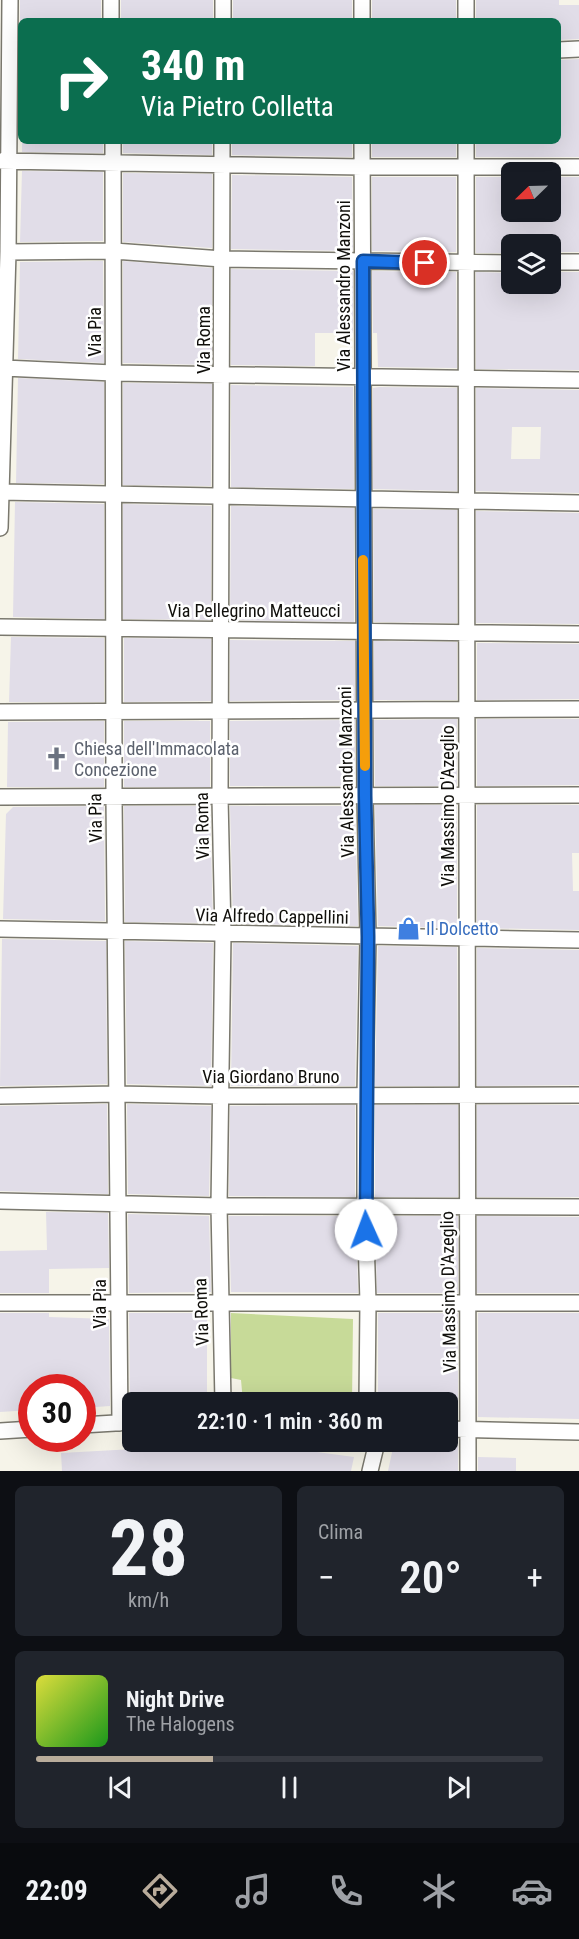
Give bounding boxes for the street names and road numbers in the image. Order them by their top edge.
street label: Via Alessandro Manzoni [333,200,354,372]
street label: Via Roma [193,306,214,374]
street label: Via Pia [84,307,105,357]
street label: Via Pellegrino Matteucci [167,600,341,621]
street label: Via Alessandro Manzoni [334,686,358,858]
street label: Via Massimo D'Azeglio [437,725,458,887]
street label: Via Roma [191,792,213,860]
street label: Via Pia [84,793,106,843]
street label: Via Alfredo Cappellini [195,904,349,928]
street label: Via Giordano Bruno [202,1066,340,1087]
street label: Via Massimo D'Azeglio [436,1211,460,1373]
street label: Via Roma [189,1278,213,1346]
street label: Via Pia [89,1279,110,1329]

